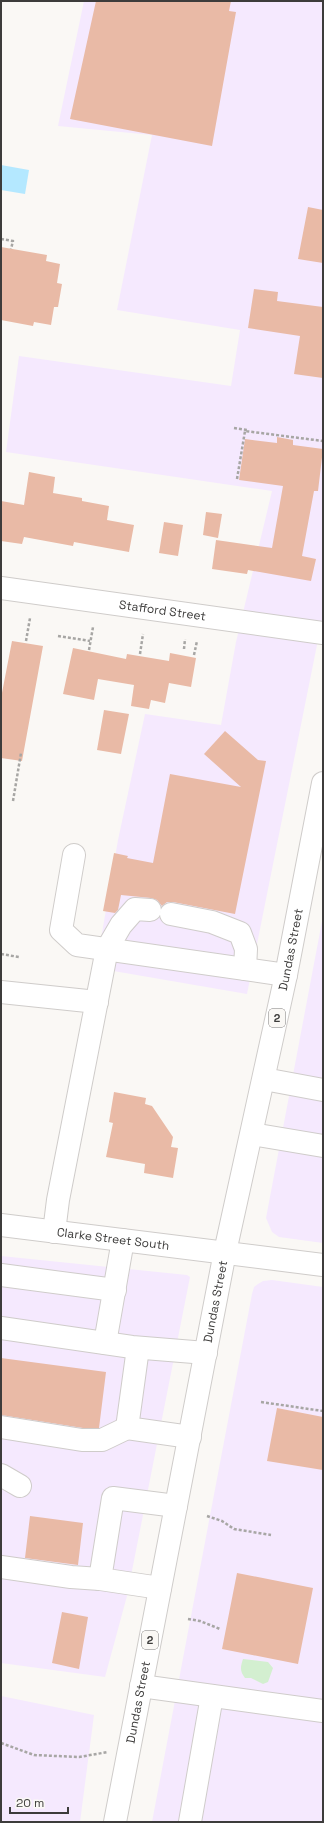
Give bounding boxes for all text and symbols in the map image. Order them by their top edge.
street label: Stafford Street [118,597,207,625]
street label: Dundas Street [275,907,307,992]
road number: 2 [269,1009,285,1027]
street label: Clarke Street South [56,1224,170,1254]
street label: Dundas Street [200,1259,231,1344]
road number: 2 [142,1631,158,1649]
street label: Dundas Street [122,1660,154,1745]
scale bar [10,1789,68,1815]
text: 20 m [16,1795,44,1811]

